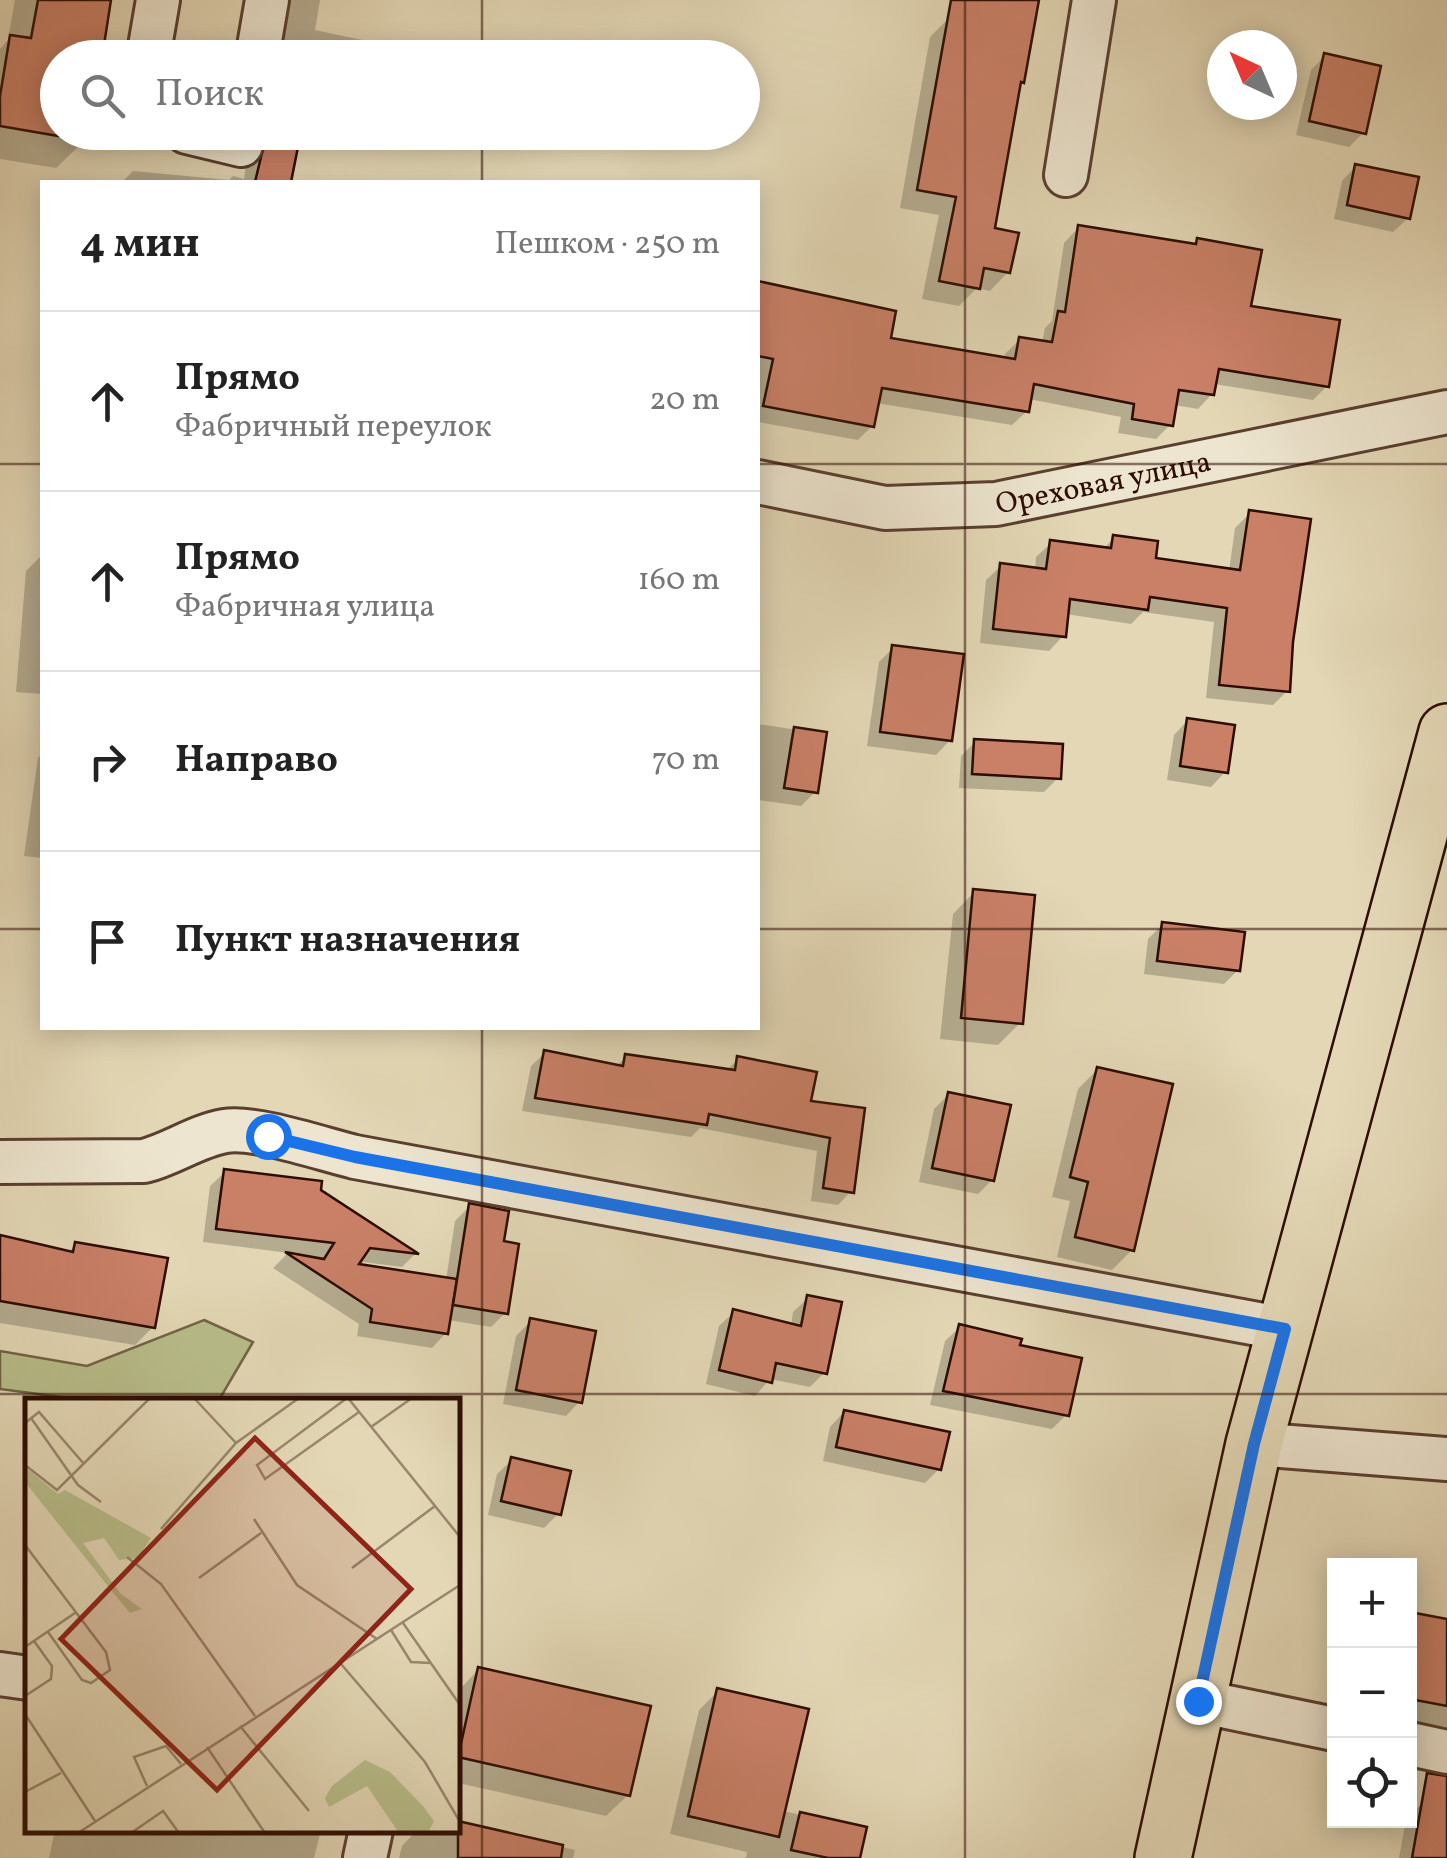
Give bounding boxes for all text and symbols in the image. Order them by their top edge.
north arrow [1207,30,1297,120]
search box [40,40,760,150]
icon: search [75,68,130,123]
text: Поиск [155,69,264,122]
text: 4 мин [80,216,200,275]
text: Пешком · 250 m [494,223,720,267]
text: Прямо [175,353,300,406]
icon: ahead [80,374,135,429]
text: 20 m [649,379,720,423]
text: Фабричный переулок [175,406,491,450]
street label: Ореховая улица [992,442,1215,527]
text: Прямо [175,533,300,586]
icon: ahead [80,554,135,609]
text: 160 m [637,559,720,603]
text: Фабричная улица [175,586,435,630]
icon: right [80,734,135,789]
text: Направо [175,735,338,788]
text: 70 m [652,739,720,783]
icon: arrive [80,914,135,969]
text: Пункт назначения [175,915,520,968]
route start [246,1114,292,1160]
inset map [25,1398,460,1833]
map controls [1327,1558,1417,1828]
button: + [1327,1558,1417,1648]
button: − [1327,1648,1417,1738]
route end [1176,1679,1222,1725]
button: locate [1327,1738,1417,1828]

